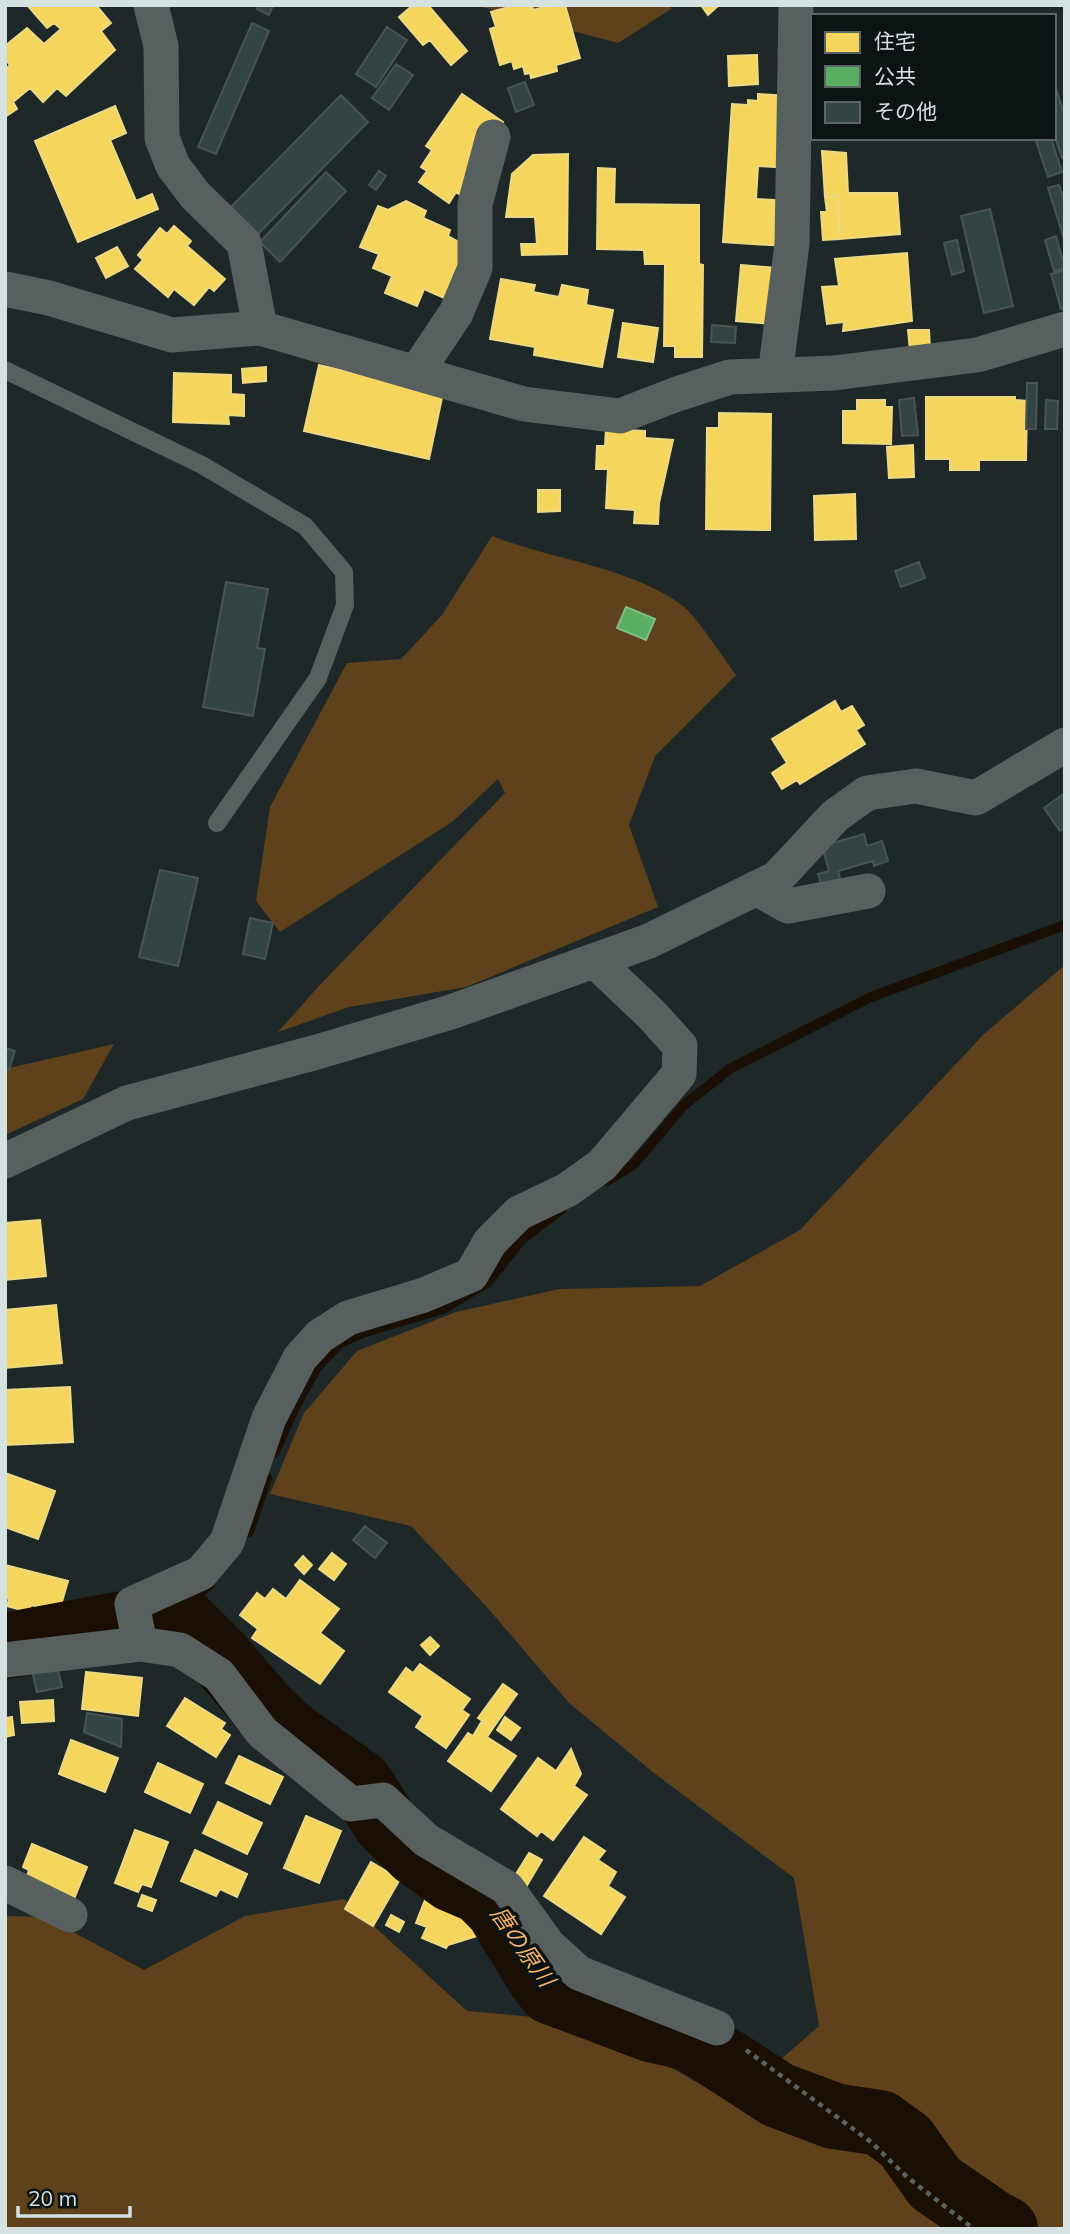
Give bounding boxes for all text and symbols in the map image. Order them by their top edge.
legend [811,14,1056,140]
text: 住宅 [874,28,916,54]
text: 公共 [874,63,916,89]
text: その他 [874,98,937,124]
water label: 唐の原川 [485,1900,563,1994]
scale bar [18,2174,130,2218]
text: 20 m [28,2185,77,2211]

